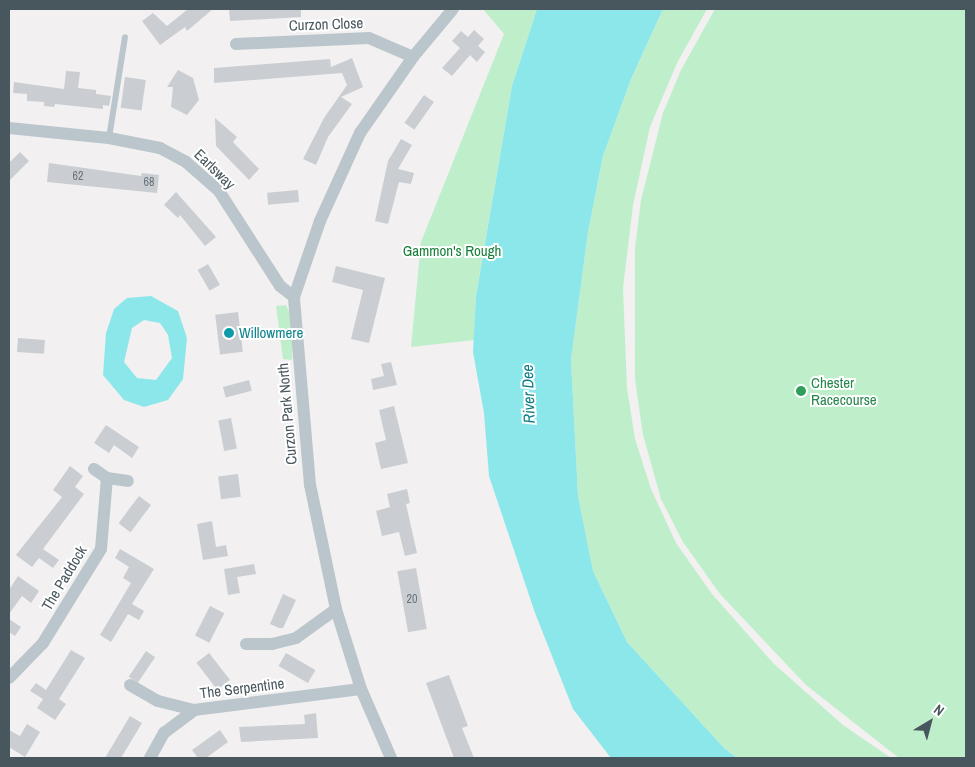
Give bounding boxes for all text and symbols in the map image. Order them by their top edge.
street label: Curzon Close [288,14,364,34]
street label: Earlsway [191,145,239,193]
house number: 62 [73,170,83,184]
house number: 68 [144,176,154,190]
park label: Gammon's Rough [403,242,501,260]
place label: Willowmere [239,324,303,342]
marker: Willowmere [223,327,235,339]
street label: Curzon Park North [274,362,300,466]
water label: River Dee [517,364,539,424]
place label: Chester Racecourse [811,373,877,408]
marker: Chester Racecourse [795,385,807,397]
street label: The Paddock [38,542,90,614]
house number: 20 [407,593,417,607]
street label: The Serpentine [199,674,285,702]
north arrow [905,697,955,747]
text: N [930,700,948,720]

